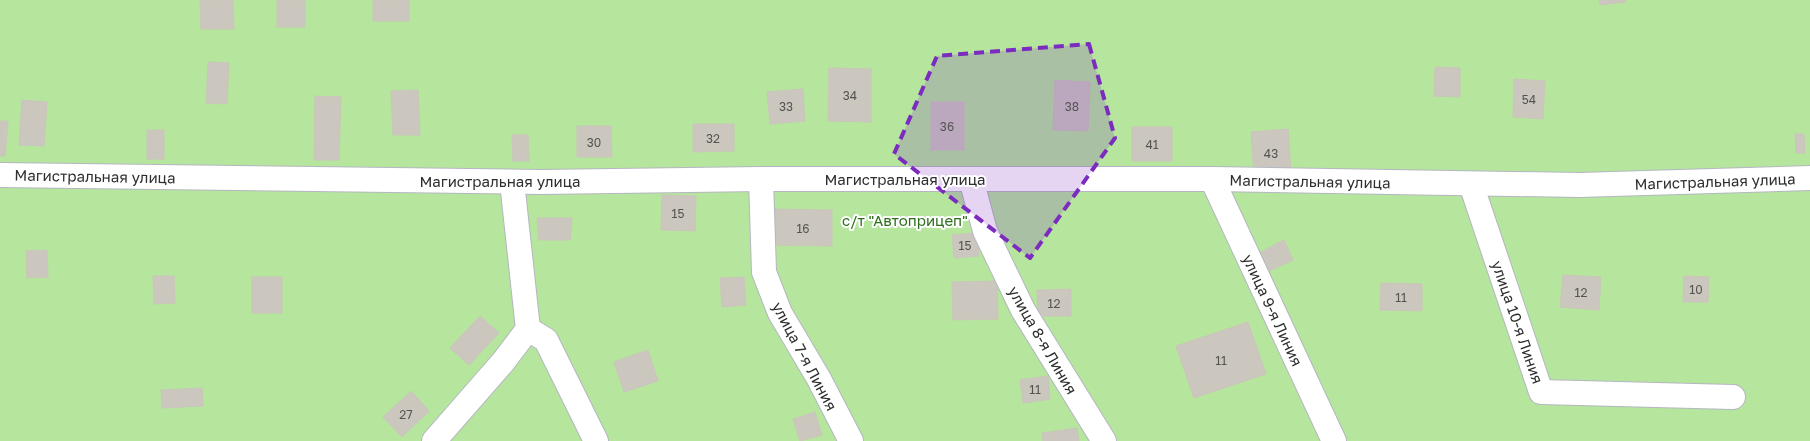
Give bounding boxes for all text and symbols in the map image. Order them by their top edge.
house number: 34 [843,88,857,103]
house number: 54 [1522,92,1536,107]
house number: 33 [779,99,793,114]
house number: 38 [1065,99,1079,114]
house number: 36 [940,119,954,134]
house number: 32 [706,131,720,146]
house number: 30 [587,135,601,150]
house number: 41 [1145,137,1159,152]
house number: 43 [1264,146,1278,161]
street label: Магистральная улица [14,166,176,186]
street label: Магистральная улица [1634,169,1796,193]
street label: Магистральная улица [824,170,986,188]
street label: Магистральная улица [1229,171,1391,191]
street label: Магистральная улица [419,172,581,190]
house number: 15 [672,206,684,221]
park label: с/т "Автоприцеп" [842,211,968,229]
house number: 16 [796,221,810,236]
house number: 15 [959,238,971,253]
street label: улица 9-я Линия [1239,251,1307,369]
street label: улица 10-я Линия [1488,258,1548,386]
house number: 10 [1689,282,1703,297]
street label: улица 8-я Линия [1005,283,1081,397]
house number: 12 [1575,285,1587,300]
house number: 11 [1395,290,1407,305]
house number: 12 [1048,296,1060,311]
street label: улица 7-я Линия [769,299,841,413]
house number: 11 [1215,353,1227,368]
house number: 11 [1029,382,1041,397]
house number: 27 [399,407,413,422]

